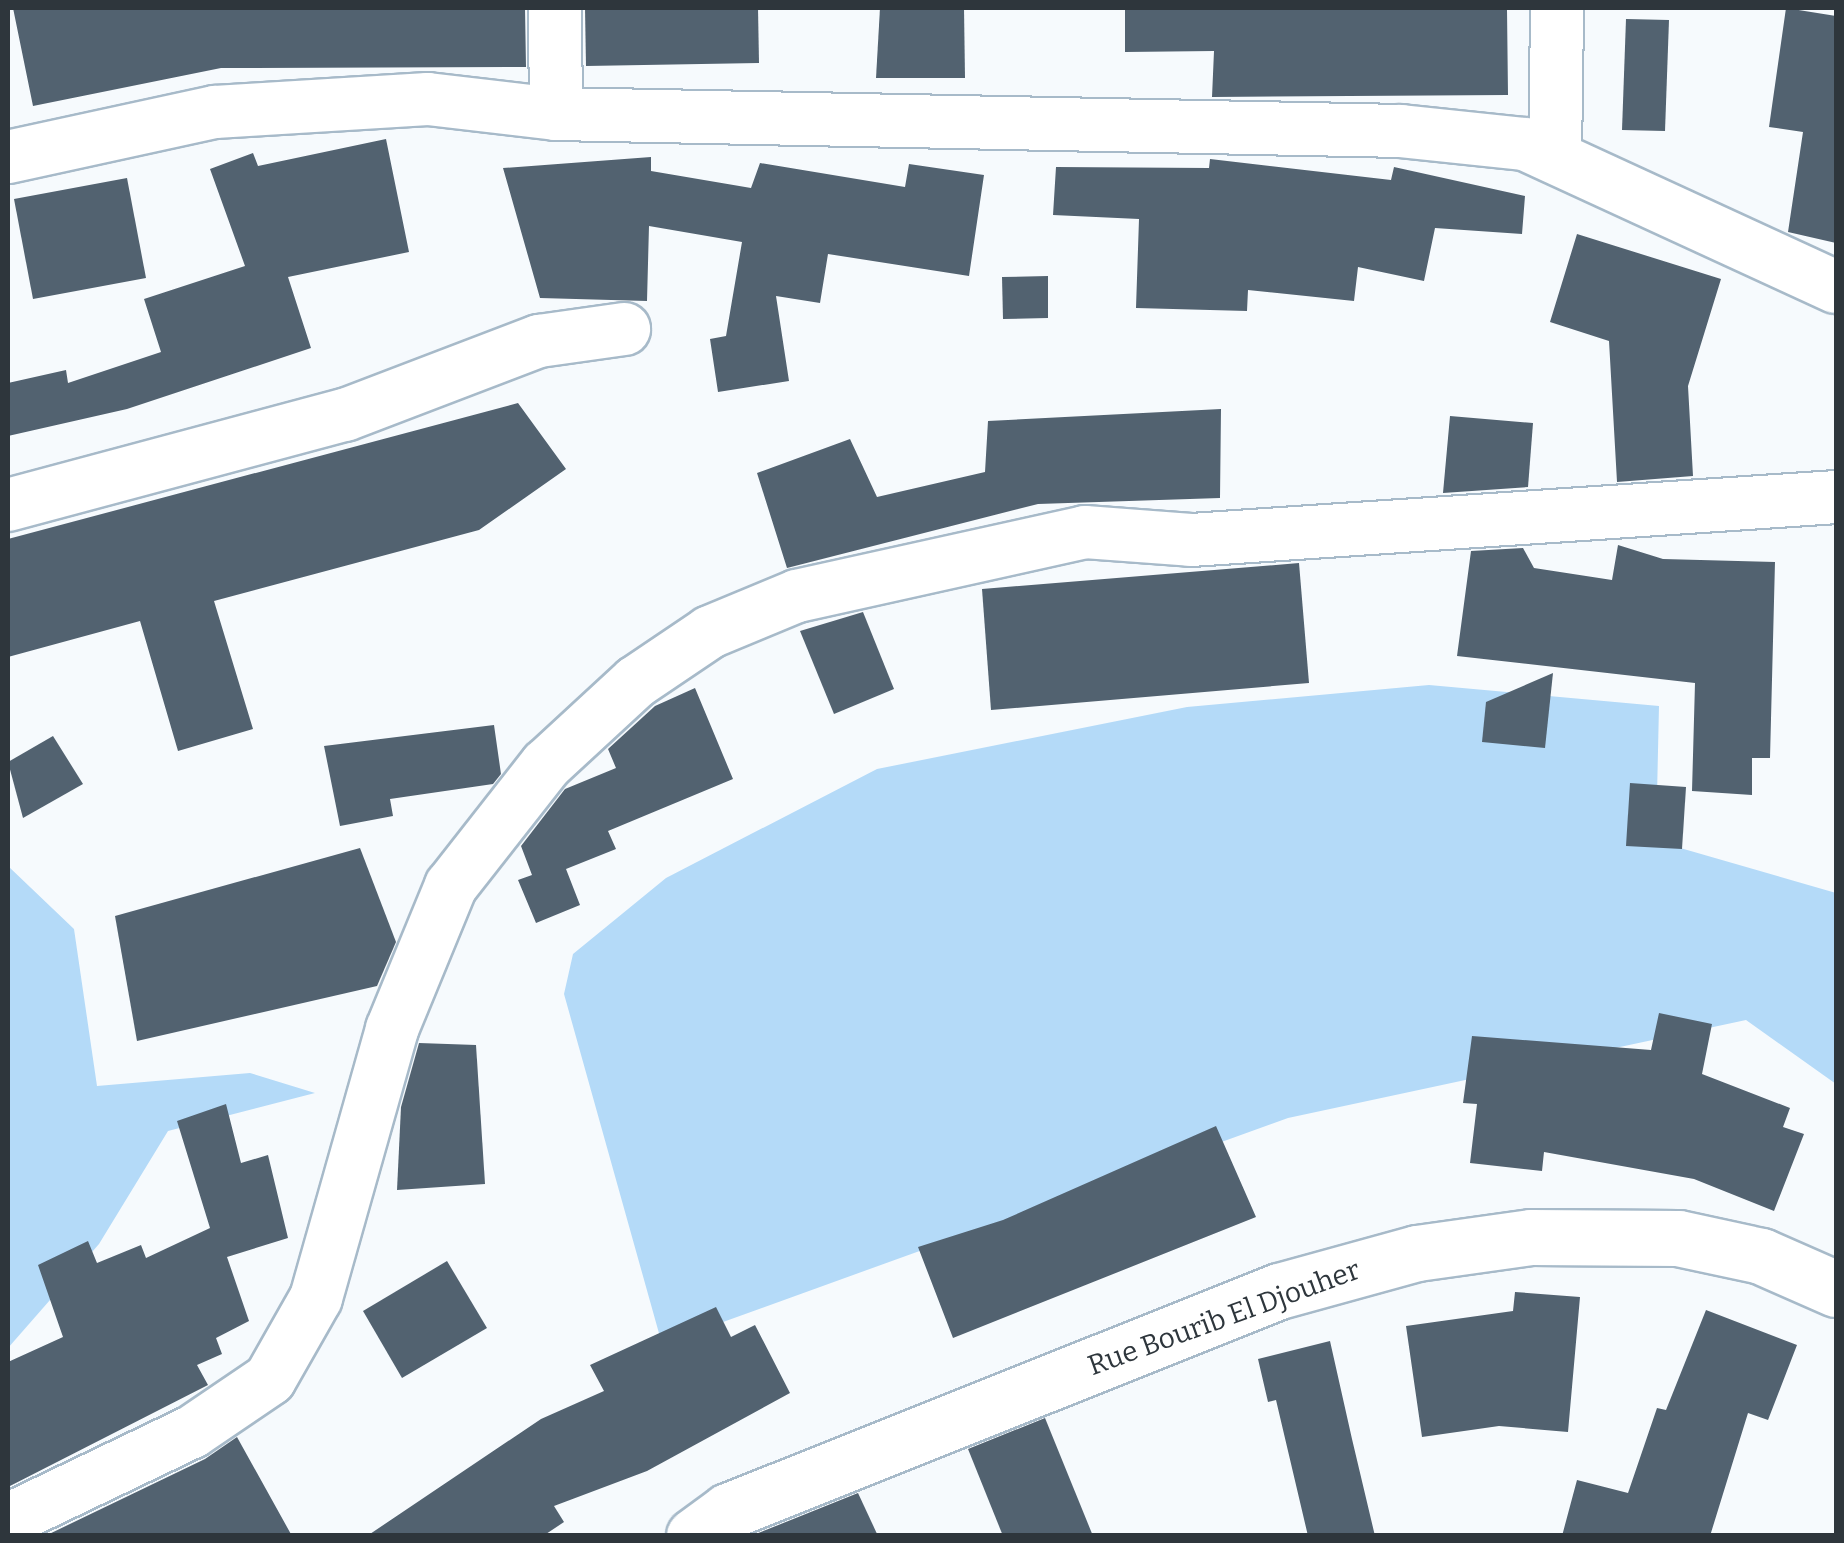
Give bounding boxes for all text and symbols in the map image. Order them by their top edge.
street label: Rue Bourib El Djouher [1084,1253,1364,1383]

